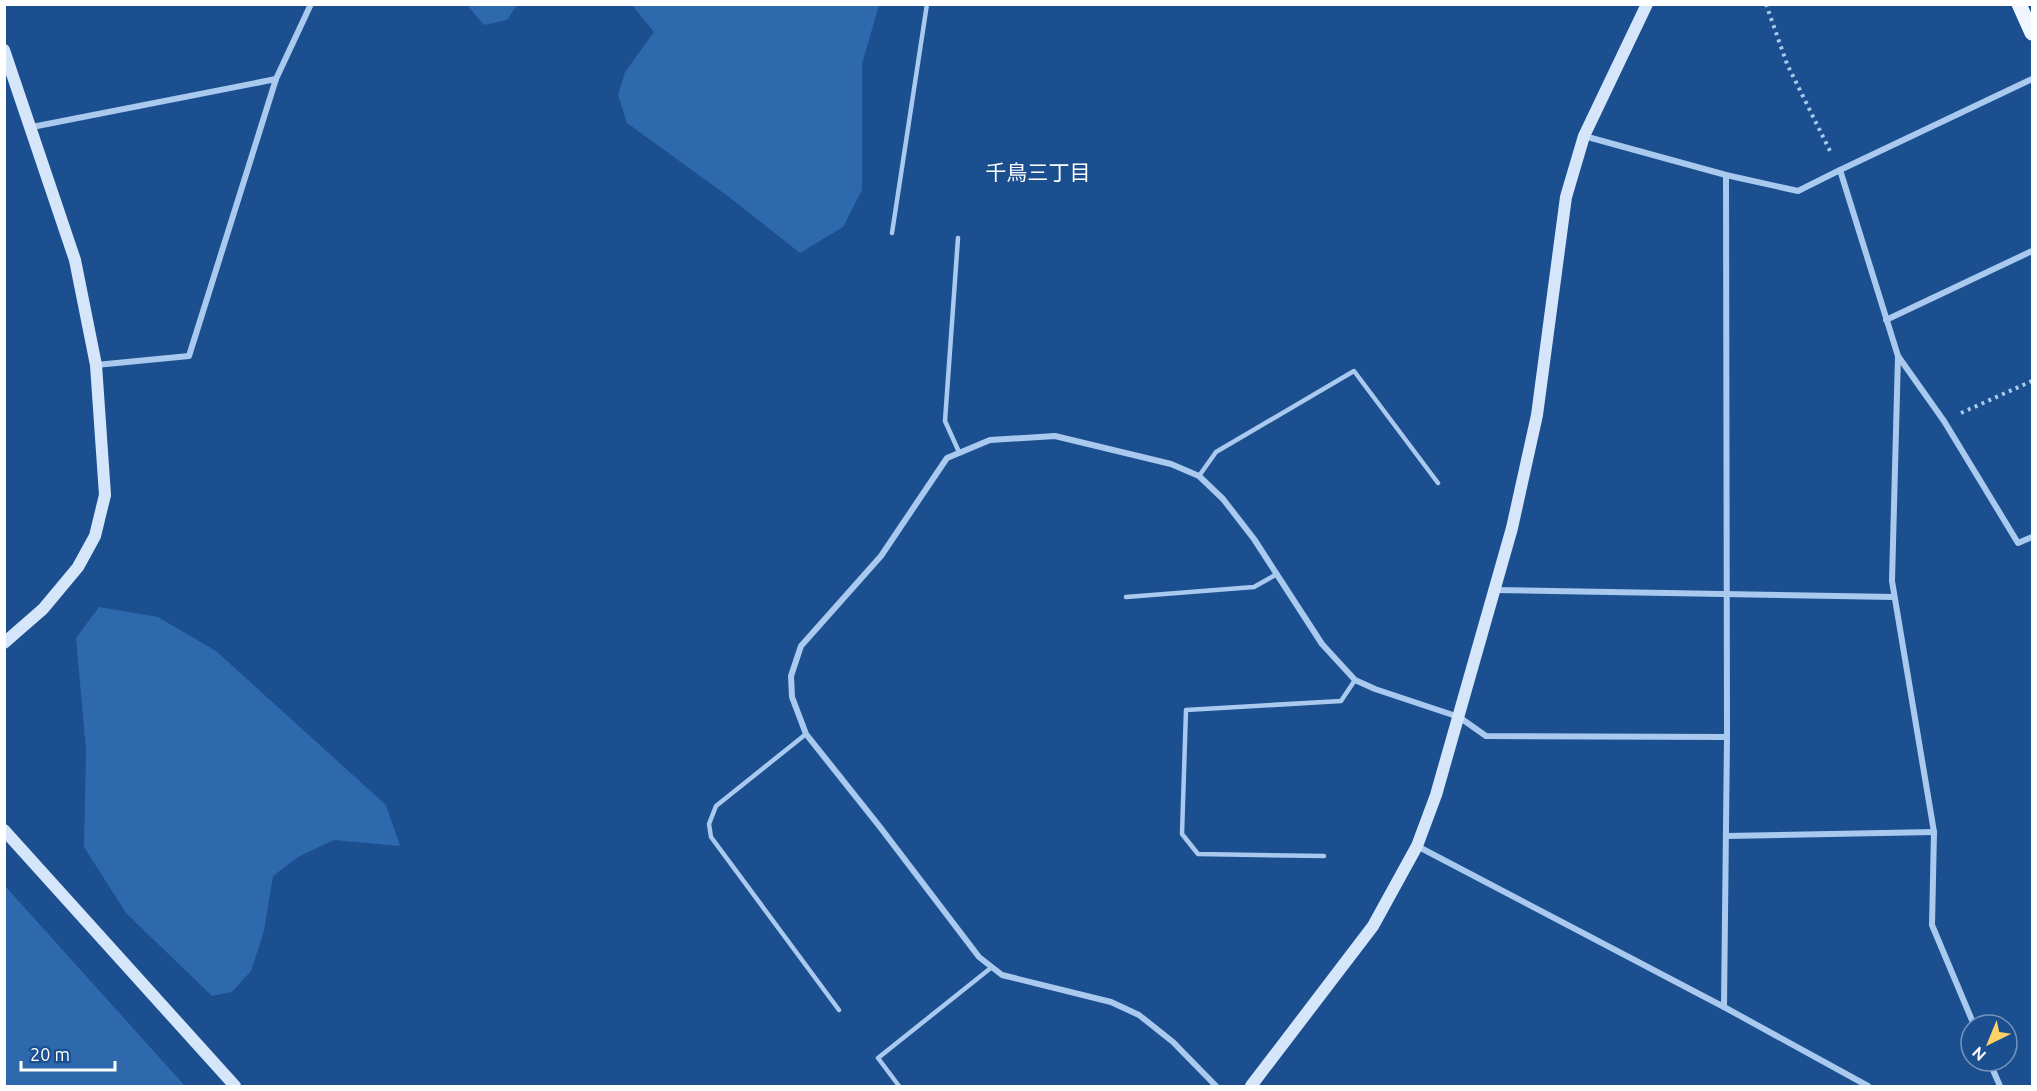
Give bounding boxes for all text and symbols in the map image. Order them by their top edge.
district label: 千鳥三丁目 [986,160,1091,184]
north arrow [1959,1013,2019,1073]
scale bar [21,1034,116,1072]
text: N [1968,1043,1989,1065]
text: 20 m [30,1044,70,1064]

